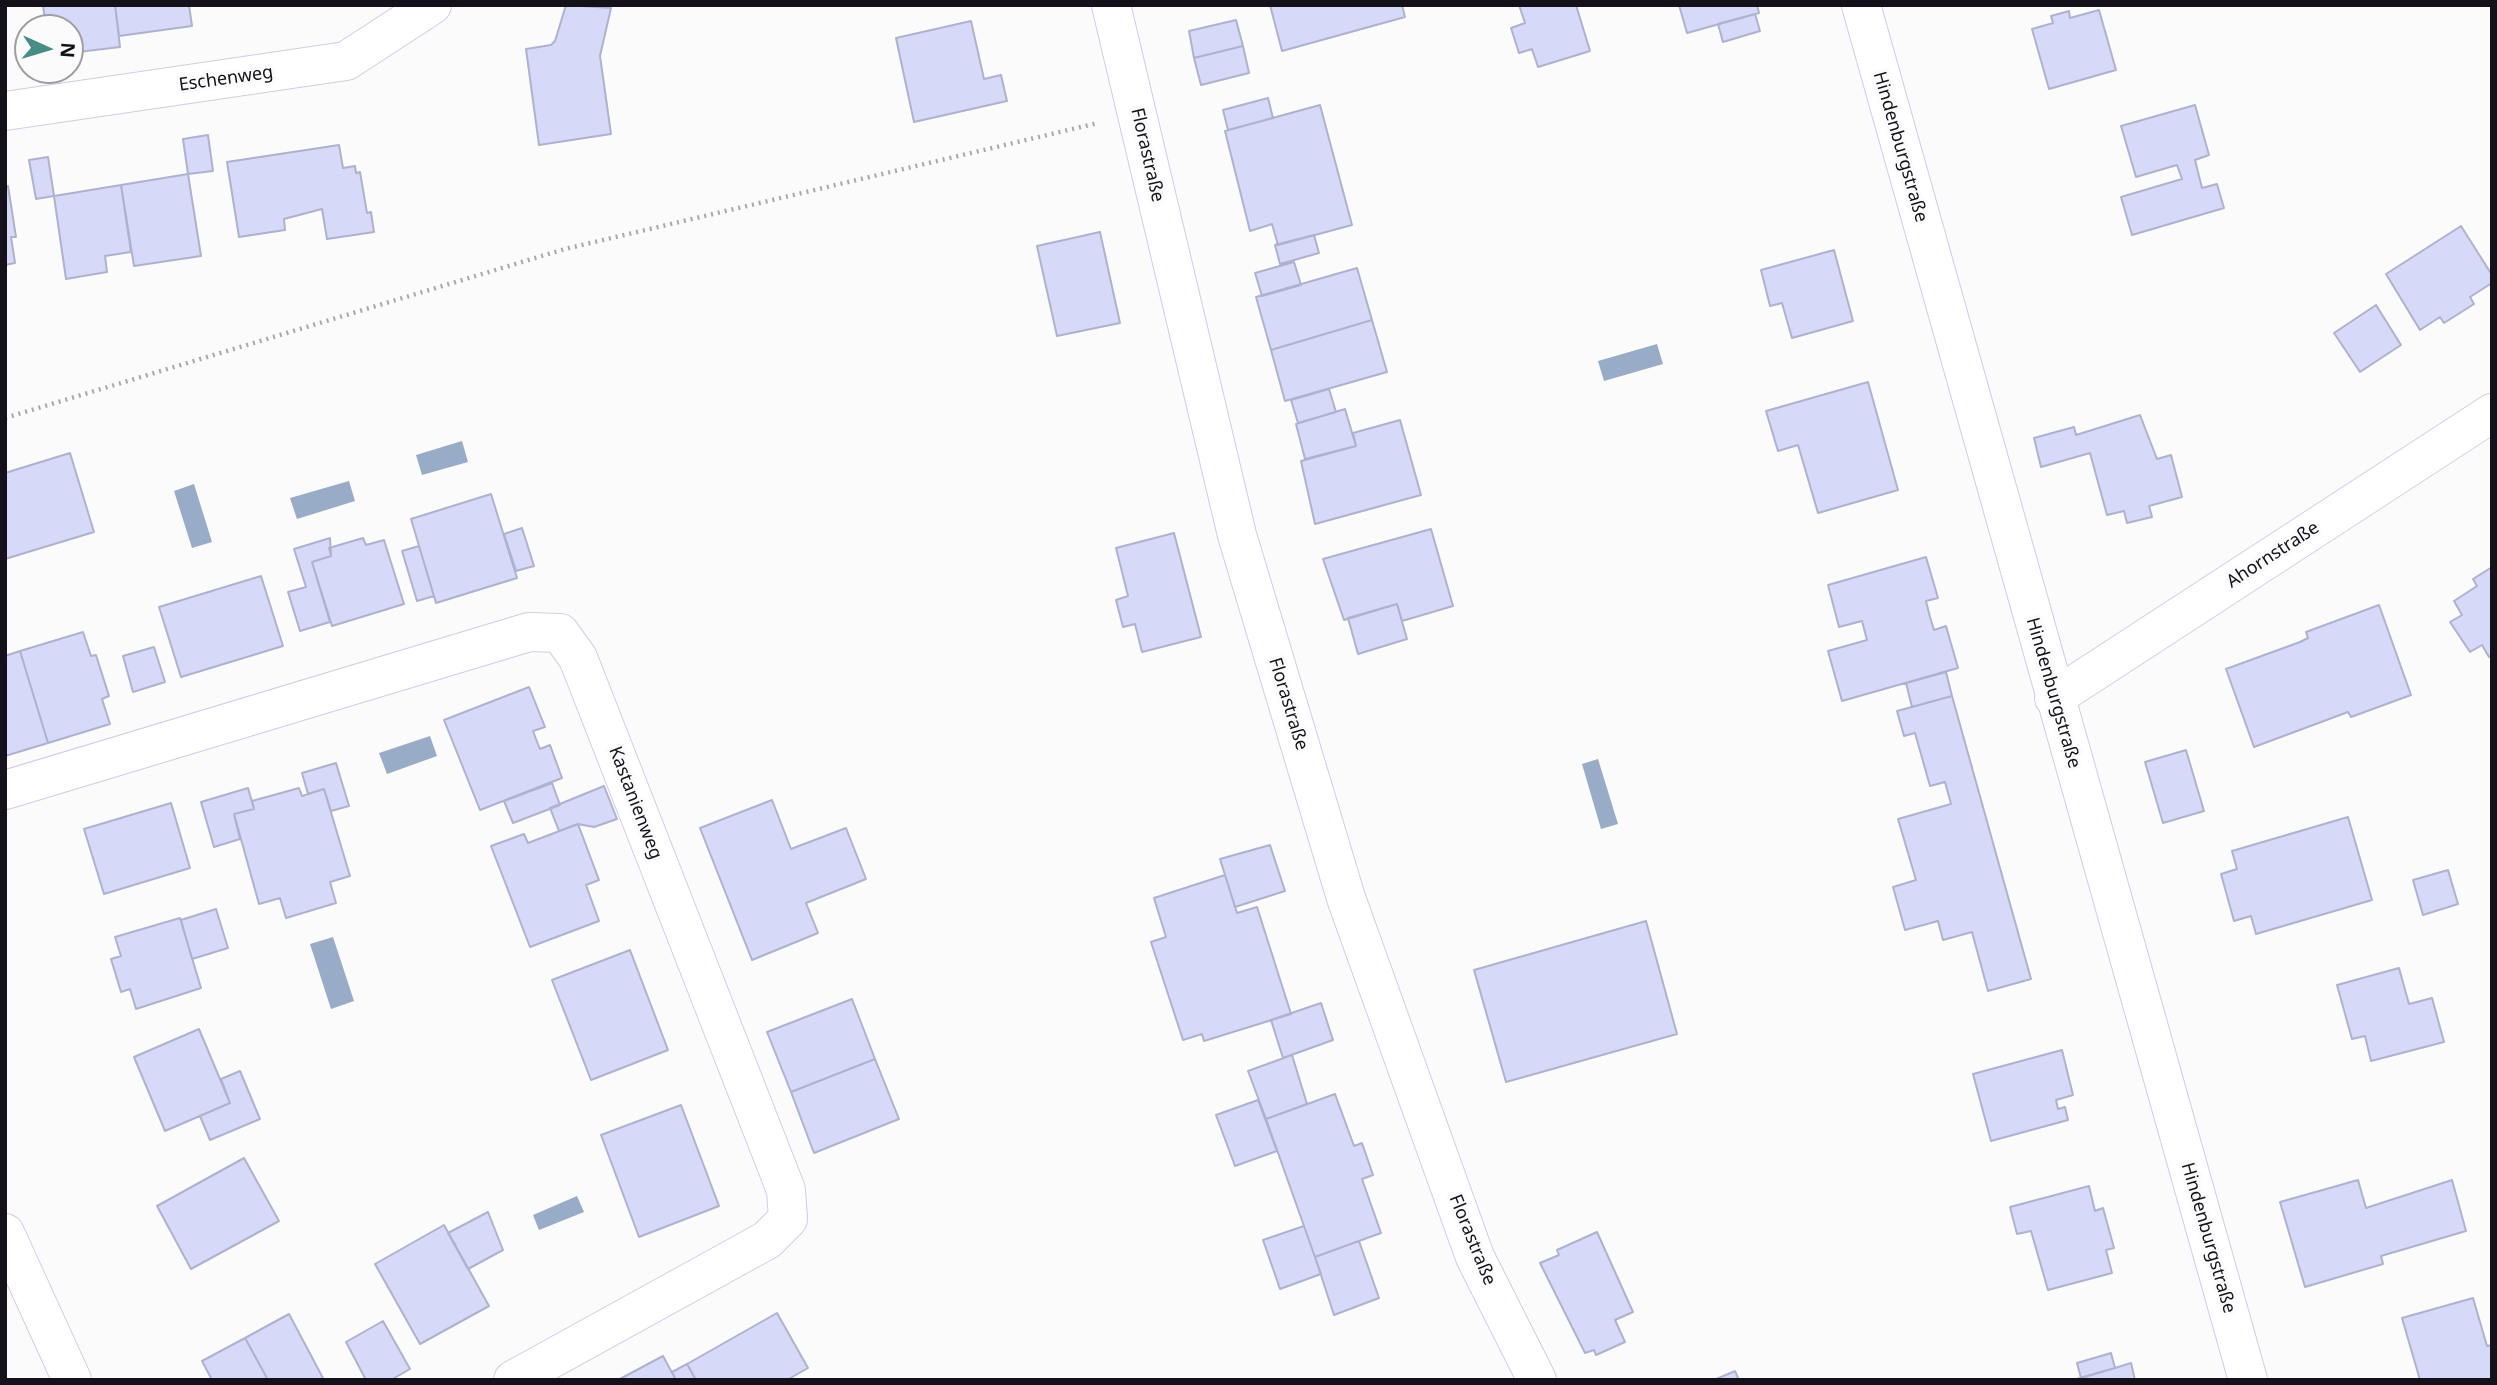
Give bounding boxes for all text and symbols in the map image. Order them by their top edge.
north arrow [14,14,84,84]
text: N [54,42,81,59]
street label: Eschenweg [177,62,275,96]
street label: Hindenburgstraße [1868,69,1932,225]
street label: Florastraße [1126,106,1168,204]
street label: Ahornstraße [2223,517,2323,593]
street label: Hindenburgstraße [2021,615,2085,771]
street label: Florastraße [1264,655,1312,753]
street label: Kastanienweg [604,744,666,862]
street label: Hindenburgstraße [2176,1160,2240,1316]
street label: Florastraße [1444,1192,1500,1288]

